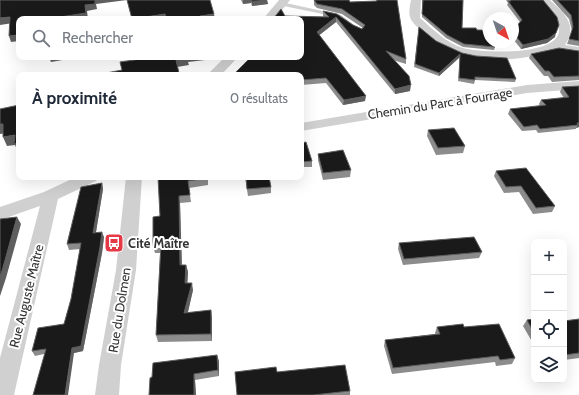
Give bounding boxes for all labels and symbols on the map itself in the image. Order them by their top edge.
north arrow [483,12,519,48]
street label: Chemin du Parc à Fourrage [367,84,514,122]
bus stop icon: Cité Maître [103,232,125,254]
place label: Cité Maître [128,235,189,251]
street label: Rue Auguste Maître [5,242,47,349]
street label: Rue du Dolmen [104,266,134,354]

